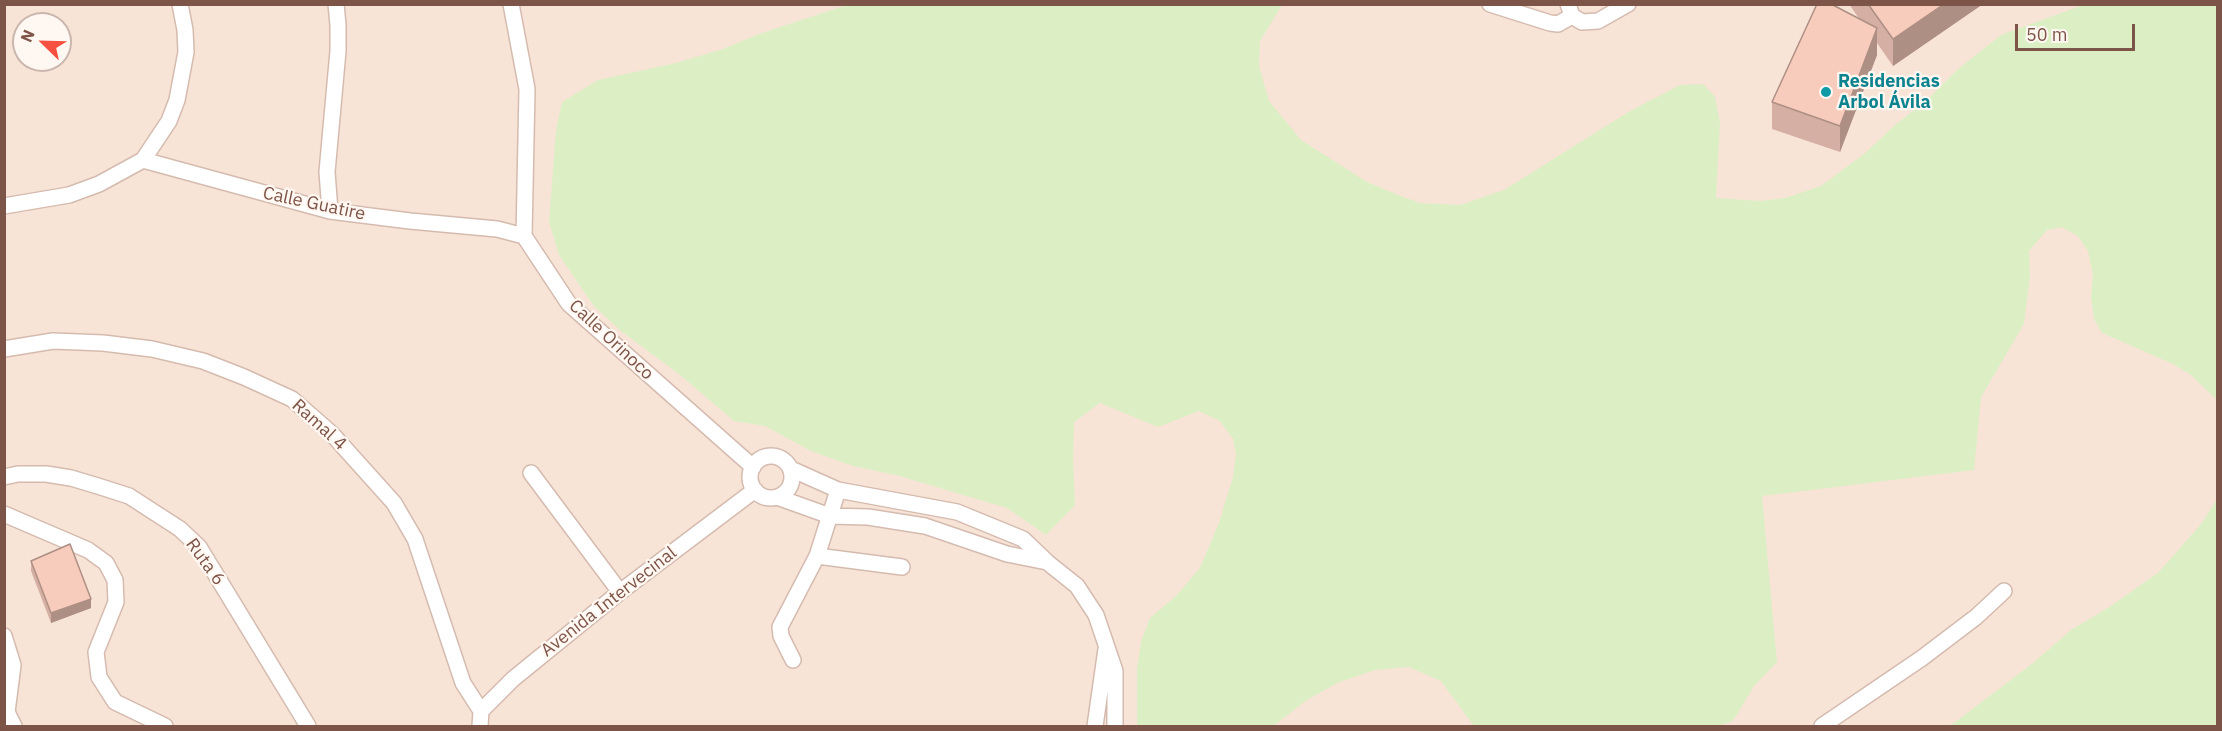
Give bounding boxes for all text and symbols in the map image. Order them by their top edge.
north arrow [12,12,72,72]
scale bar [2018,12,2138,50]
text: 50 m [2026,23,2068,46]
text: N [16,27,39,45]
place label: Residencias Arbol Ávila [1838,71,1940,113]
marker: Residencias Arbol Ávila [1819,85,1833,99]
street label: Calle Guatire [261,183,367,225]
street label: Calle Orinoco [564,295,658,385]
street label: Ramal 4 [287,395,351,455]
street label: Ruta 6 [181,534,229,590]
street label: Avenida Intervecinal [537,542,681,662]

